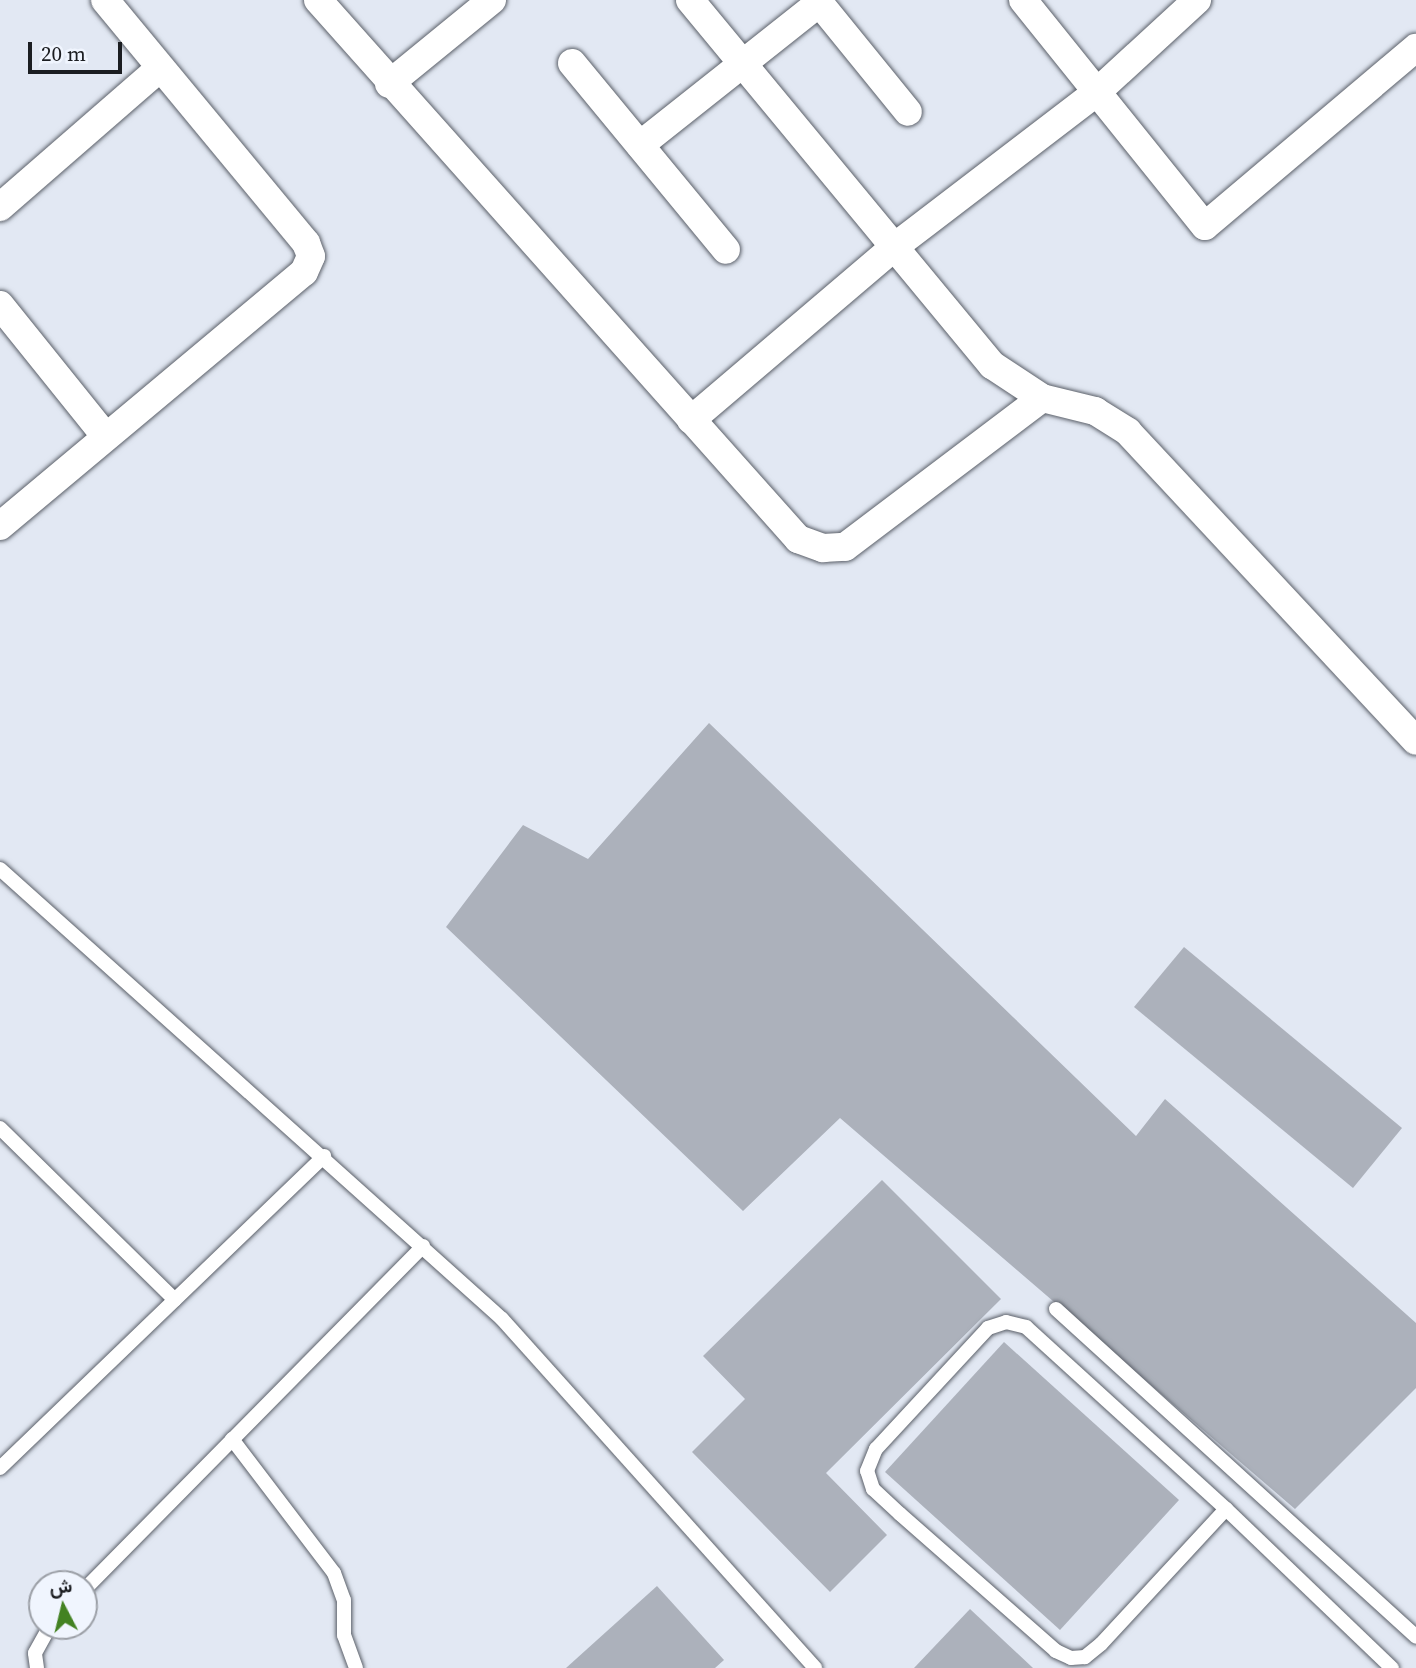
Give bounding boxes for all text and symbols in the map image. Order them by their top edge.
scale bar [32,28,126,72]
text: 20 m [41,39,86,68]
north arrow [28,1570,98,1640]
text: ش [48,1572,74,1600]

